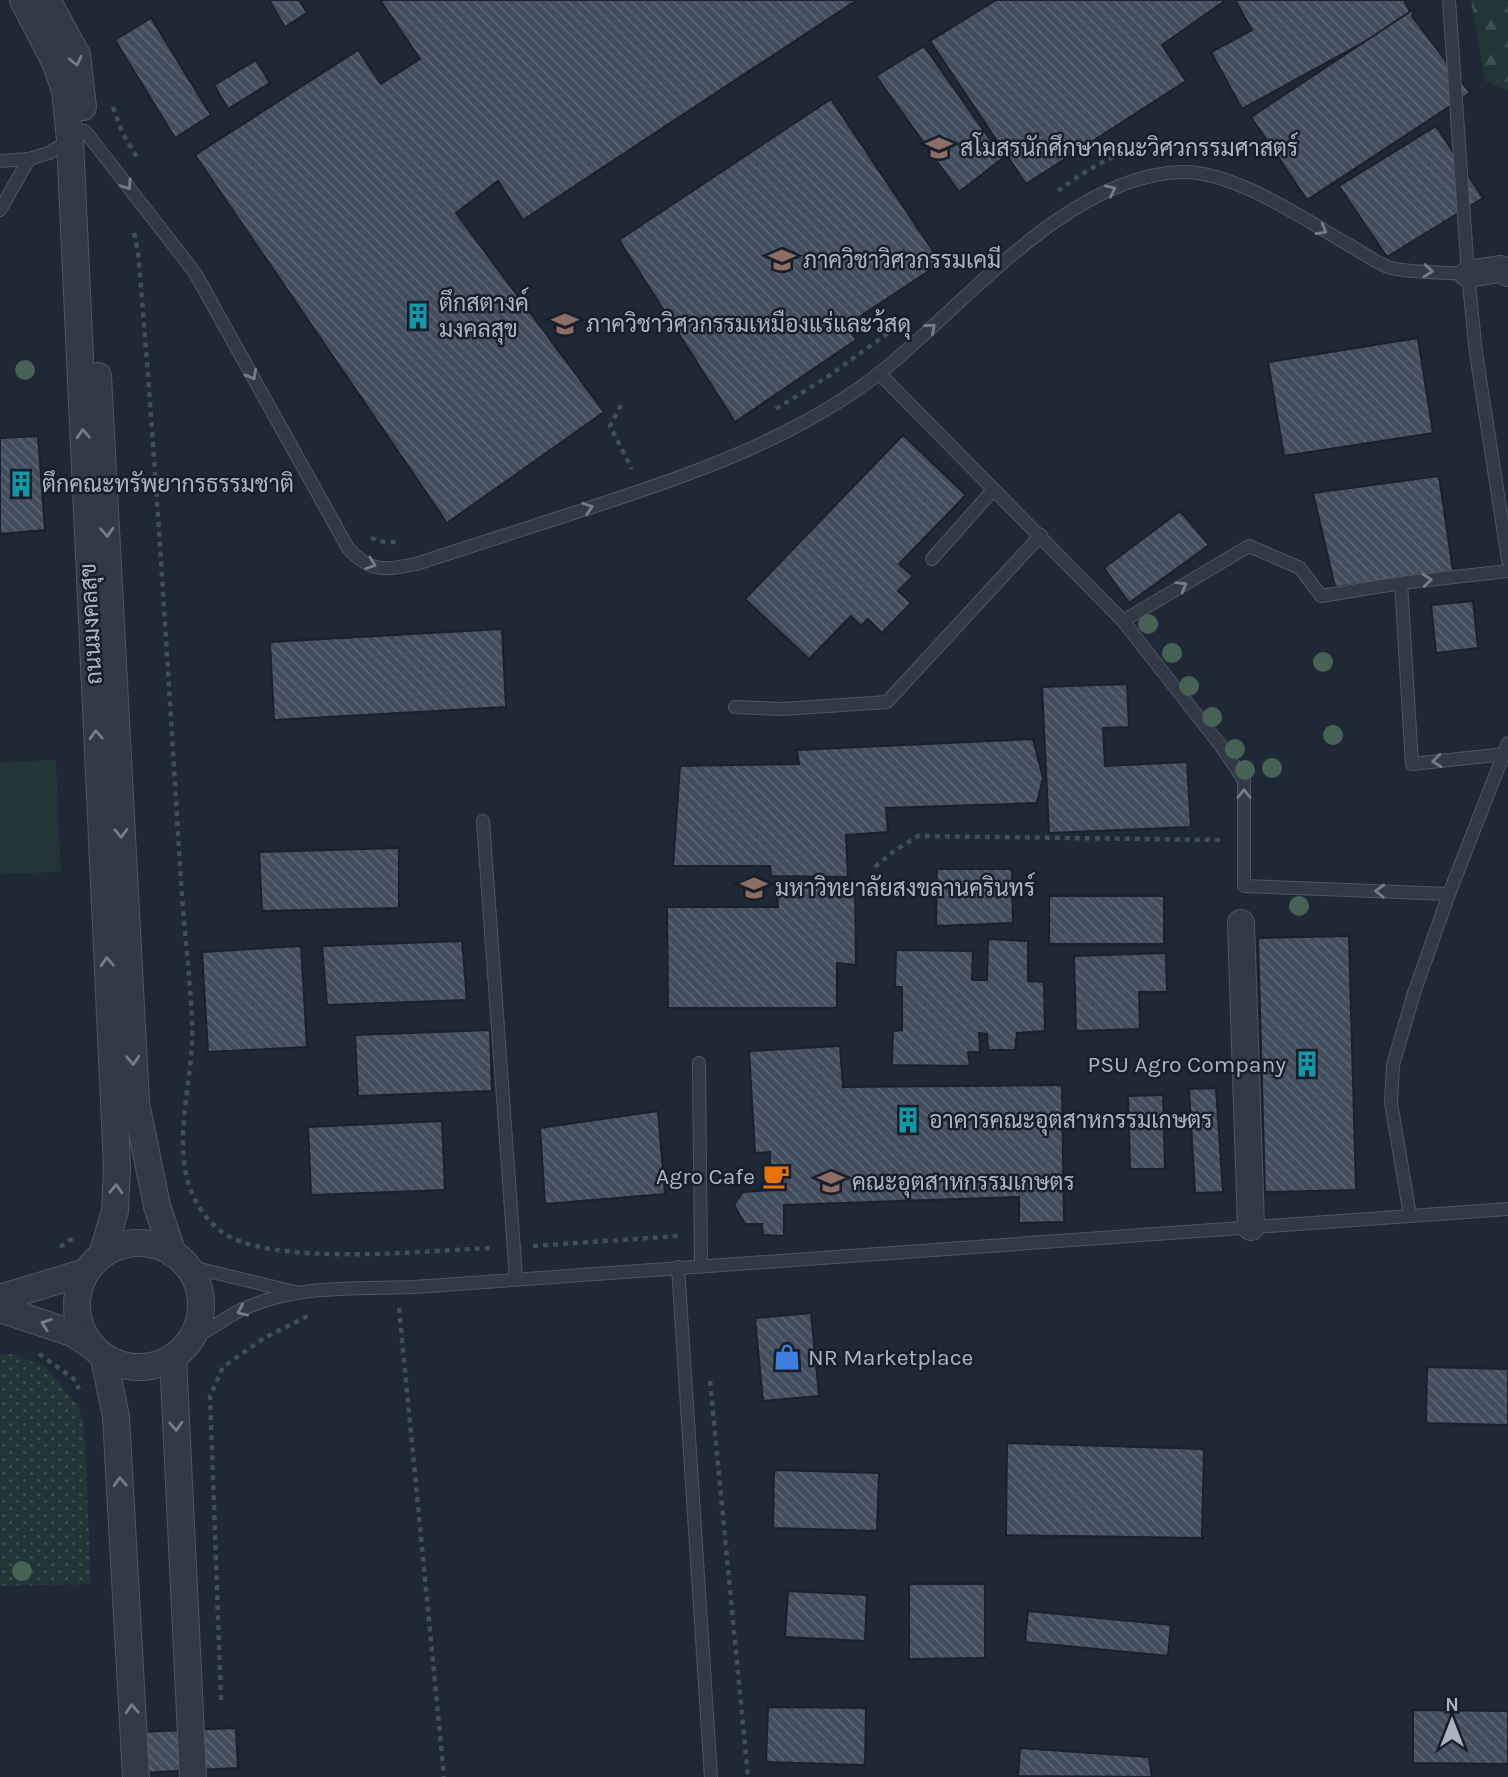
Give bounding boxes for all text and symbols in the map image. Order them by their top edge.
one-way arrow [68,55,83,67]
place label: สโมสรนักศึกษาคณะวิศวกรรมศาสตร์ [960,132,1298,162]
school or university icon: สโมสรนักศึกษาคณะวิศวกรรมศาสตร์ [924,133,954,163]
one-way arrow [119,177,131,190]
one-way arrow [1104,184,1116,198]
one-way arrow [1315,221,1328,234]
school or university icon: ภาควิชาวิศวกรรมเคมี [767,245,797,275]
place label: ภาควิชาวิศวกรรมเคมี [803,245,1001,274]
one-way arrow [1423,263,1434,278]
place label: ตึกสตางค์ มงคลสุข [439,287,529,345]
building icon: ตึกสตางค์ มงคลสุข [403,301,433,331]
school or university icon: ภาควิชาวิศวกรรมเหมืองแร่และว้สดุ [550,309,580,339]
place label: ภาควิชาวิศวกรรมเหมืองแร่และว้สดุ [586,309,911,340]
one-way arrow [923,324,936,336]
one-way arrow [244,367,257,380]
one-way arrow [76,428,91,439]
building icon: ตึกคณะทรัพยากรธรรมชาติ [6,469,36,499]
place label: ตึกคณะทรัพยากรธรรมชาติ [42,470,294,498]
one-way arrow [582,502,594,517]
one-way arrow [99,527,114,538]
one-way arrow [364,556,376,570]
street label: ถนนมงคลสุข [74,563,110,685]
one-way arrow [1421,572,1433,587]
one-way arrow [1174,582,1187,595]
one-way arrow [89,729,104,740]
one-way arrow [1431,753,1442,768]
one-way arrow [1236,789,1252,799]
one-way arrow [113,827,128,838]
place label: มหาวิทยาลัยสงขลานครินทร์ [775,872,1035,902]
school or university icon: มหาวิทยาลัยสงขลานครินทร์ [739,873,769,903]
one-way arrow [1375,884,1386,899]
one-way arrow [100,956,115,967]
building icon: PSU Agro Company [1292,1049,1322,1079]
place label: PSU Agro Company [1087,1051,1286,1078]
one-way arrow [126,1054,141,1065]
building icon: อาคารคณะอุตสาหกรรมเกษตร [893,1105,923,1135]
place label: อาคารคณะอุตสาหกรรมเกษตร [929,1107,1212,1136]
cafe icon: Agro Cafe [761,1161,791,1191]
place label: Agro Cafe [656,1163,755,1190]
school or university icon: คณะอุตสาหกรรมเกษตร [816,1167,846,1197]
place label: คณะอุตสาหกรรมเกษตร [852,1169,1075,1198]
one-way arrow [109,1183,124,1194]
one-way arrow [237,1303,249,1317]
one-way arrow [40,1317,52,1332]
shop icon: NR Marketplace [772,1342,802,1372]
place label: NR Marketplace [808,1344,973,1371]
one-way arrow [169,1420,184,1431]
one-way arrow [113,1476,128,1487]
north arrow [1417,1686,1487,1756]
text: N [1445,1694,1459,1716]
one-way arrow [125,1703,140,1714]

